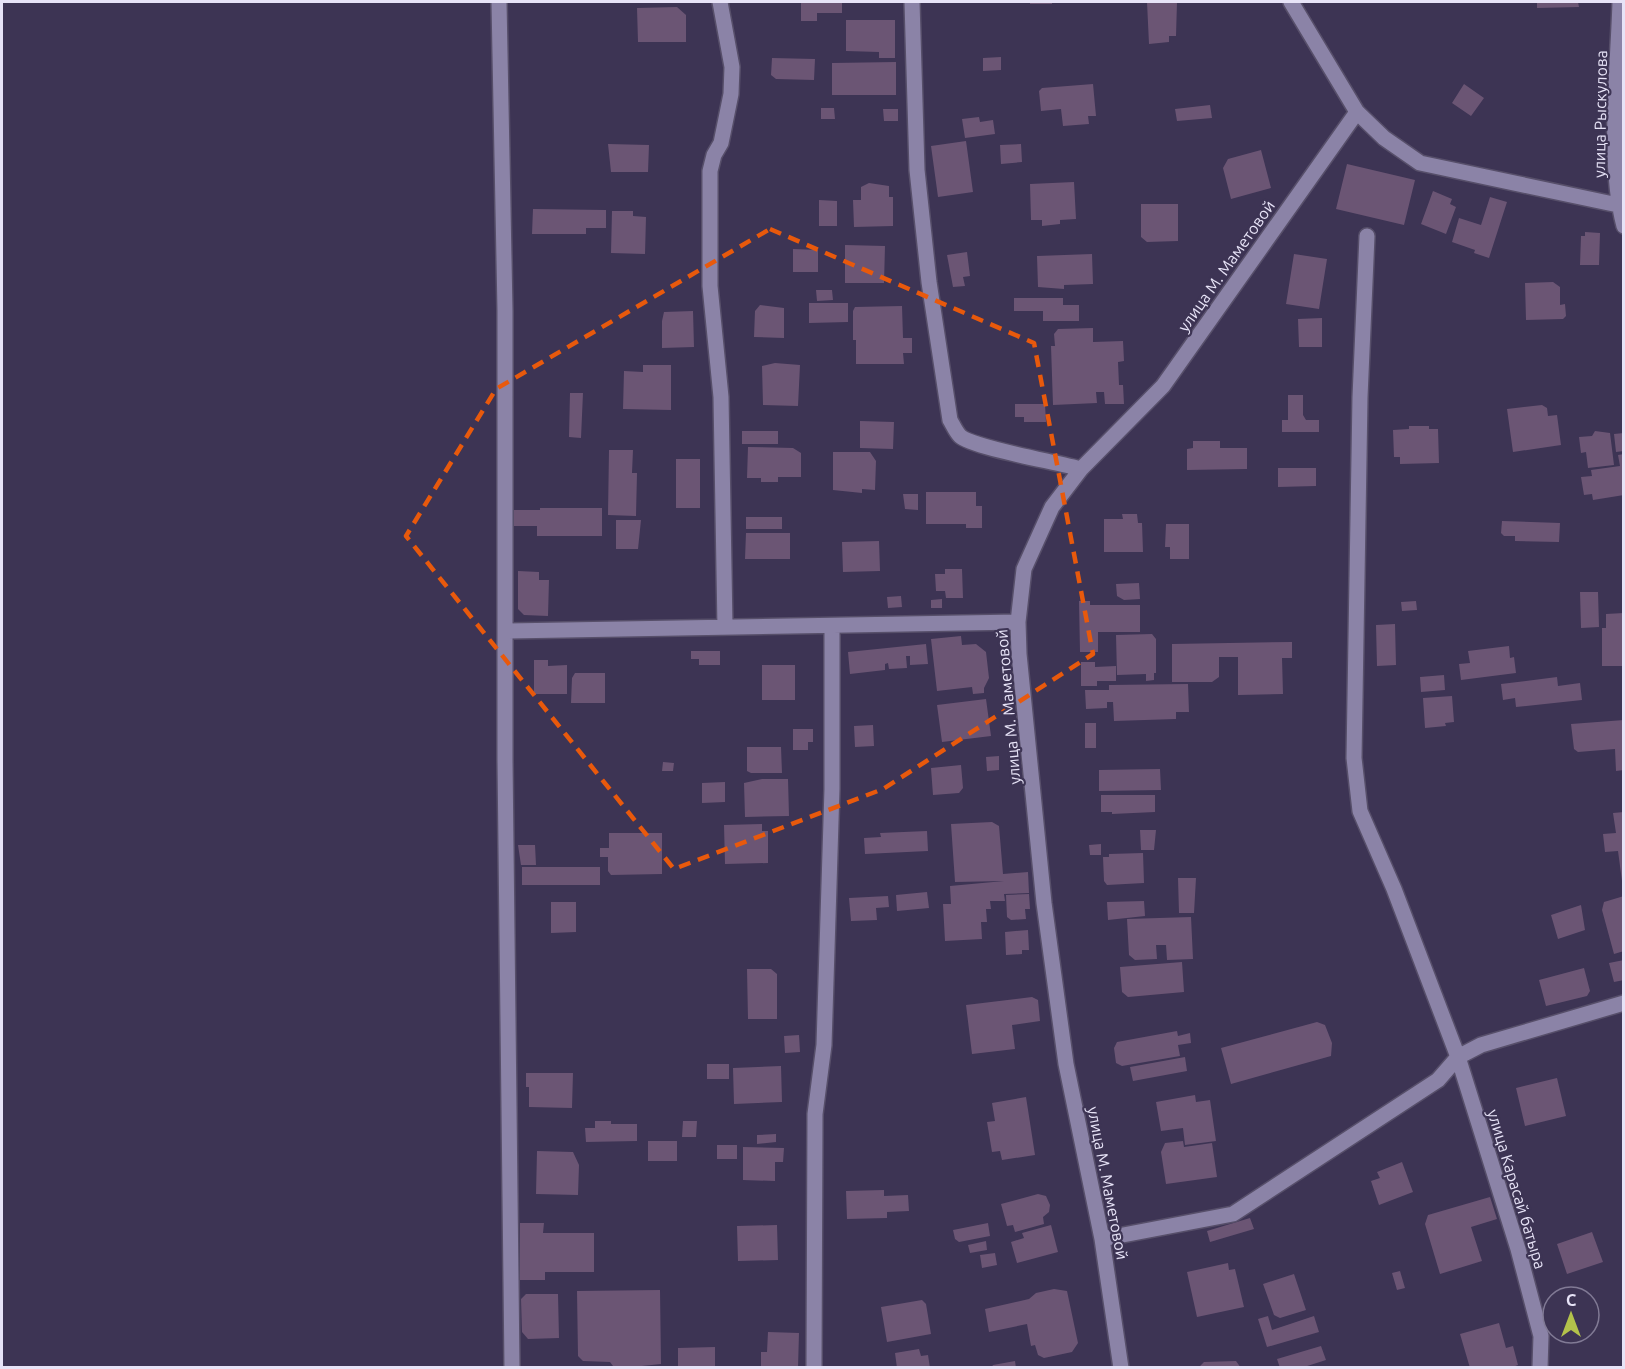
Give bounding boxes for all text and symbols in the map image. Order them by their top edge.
street label: улица Рыскулова [1590,50,1610,178]
street label: улица М. Маметовой [1174,197,1278,335]
street label: улица М. Маметовой [992,629,1024,785]
street label: улица М. Маметовой [1084,1105,1132,1261]
street label: улица Карасай батыра [1484,1107,1550,1271]
north arrow [1541,1285,1601,1345]
text: С [1566,1291,1576,1309]

